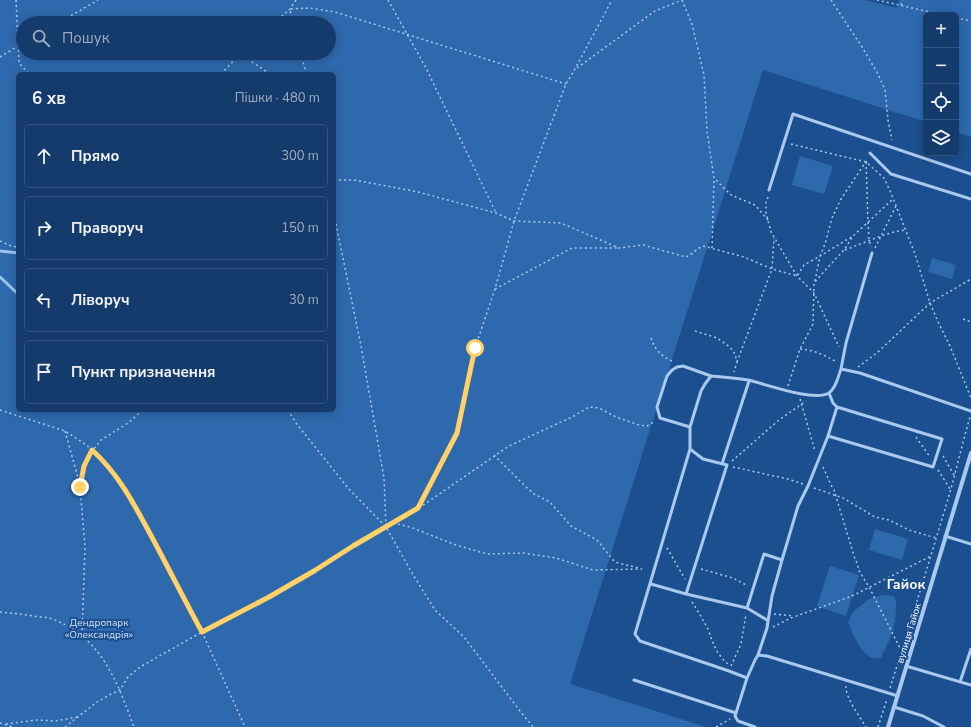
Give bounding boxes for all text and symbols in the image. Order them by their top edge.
map controls [923,12,959,156]
button: + [923,12,959,48]
search box [16,16,336,60]
icon: search [30,27,52,49]
text: Пошук [62,28,110,48]
button: − [923,48,959,84]
button: locate [923,84,959,120]
text: 6 хв [32,87,66,110]
text: Пішки · 480 m [235,89,320,107]
button: layers [923,120,959,156]
icon: ahead [33,145,55,167]
text: Прямо [71,146,119,166]
text: 300 m [281,147,319,165]
icon: right [33,217,55,239]
text: Праворуч [71,218,143,238]
text: 150 m [281,219,319,237]
icon: left [33,289,55,311]
text: Ліворуч [71,290,130,310]
text: 30 m [289,291,319,309]
route start [466,339,484,357]
icon: arrive [33,361,55,383]
text: Пункт призначення [71,362,216,382]
route end [71,478,89,496]
district label: Гайок [887,575,925,594]
street label: вулиця Гайок [893,601,925,665]
park label: Дендропарк «Олександрія» [65,616,133,642]

